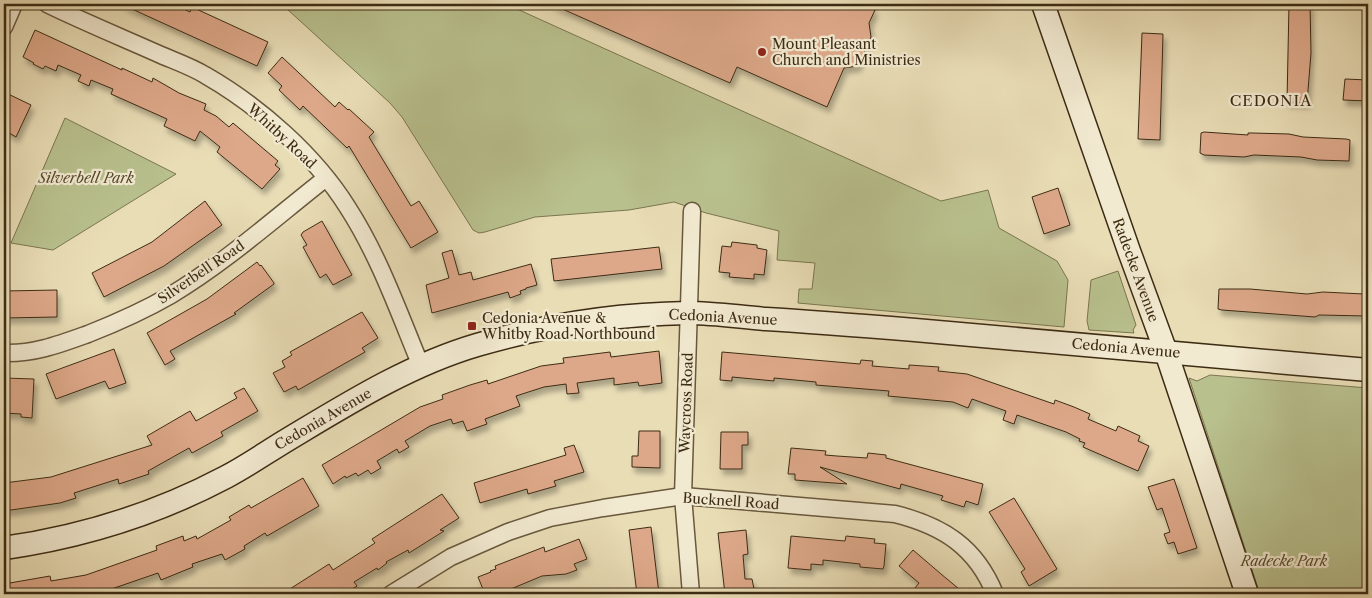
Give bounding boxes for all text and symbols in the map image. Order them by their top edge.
place label: Mount Pleasant Church and Ministries [772,35,921,69]
marker: Mount Pleasant Church and Ministries [756,46,768,58]
district label: CEDONIA [1230,91,1312,110]
street label: Whitby Road [243,99,320,173]
park label: Silverbell Park [37,169,134,187]
street label: Radecke Avenue [1109,215,1163,325]
street label: Silverbell Road [154,236,248,308]
street label: Cedonia Avenue [668,305,778,329]
place label: Cedonia Avenue & Whitby Road Northbound [481,309,656,343]
marker: Cedonia Avenue & Whitby Road Northbound [466,320,478,332]
street label: Cedonia Avenue [1071,334,1181,362]
street label: Waycross Road [675,352,697,455]
street label: Cedonia Avenue [271,384,375,454]
street label: Bucknell Road [682,489,781,513]
park label: Radecke Park [1240,552,1328,570]

